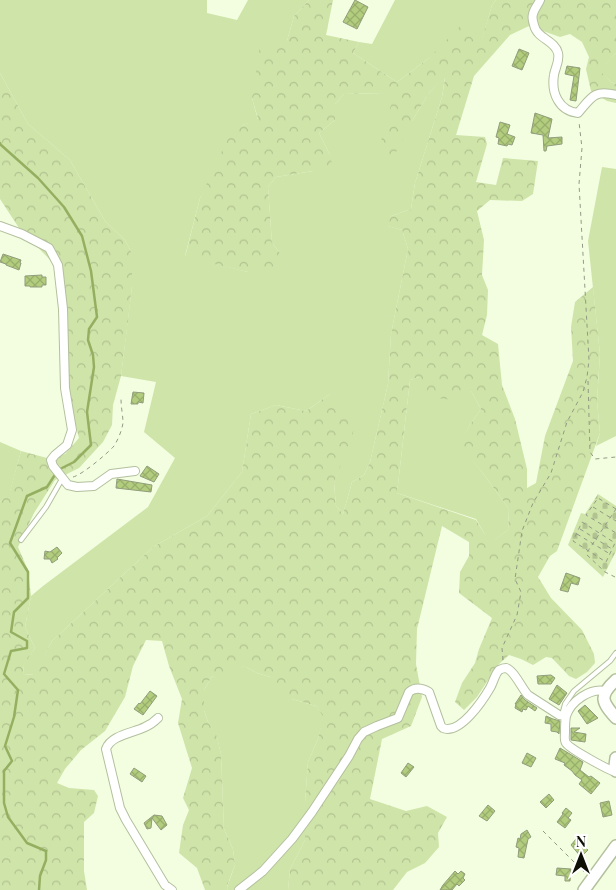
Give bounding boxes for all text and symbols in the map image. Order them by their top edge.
north arrow [556,830,606,880]
text: N [576,832,586,851]

